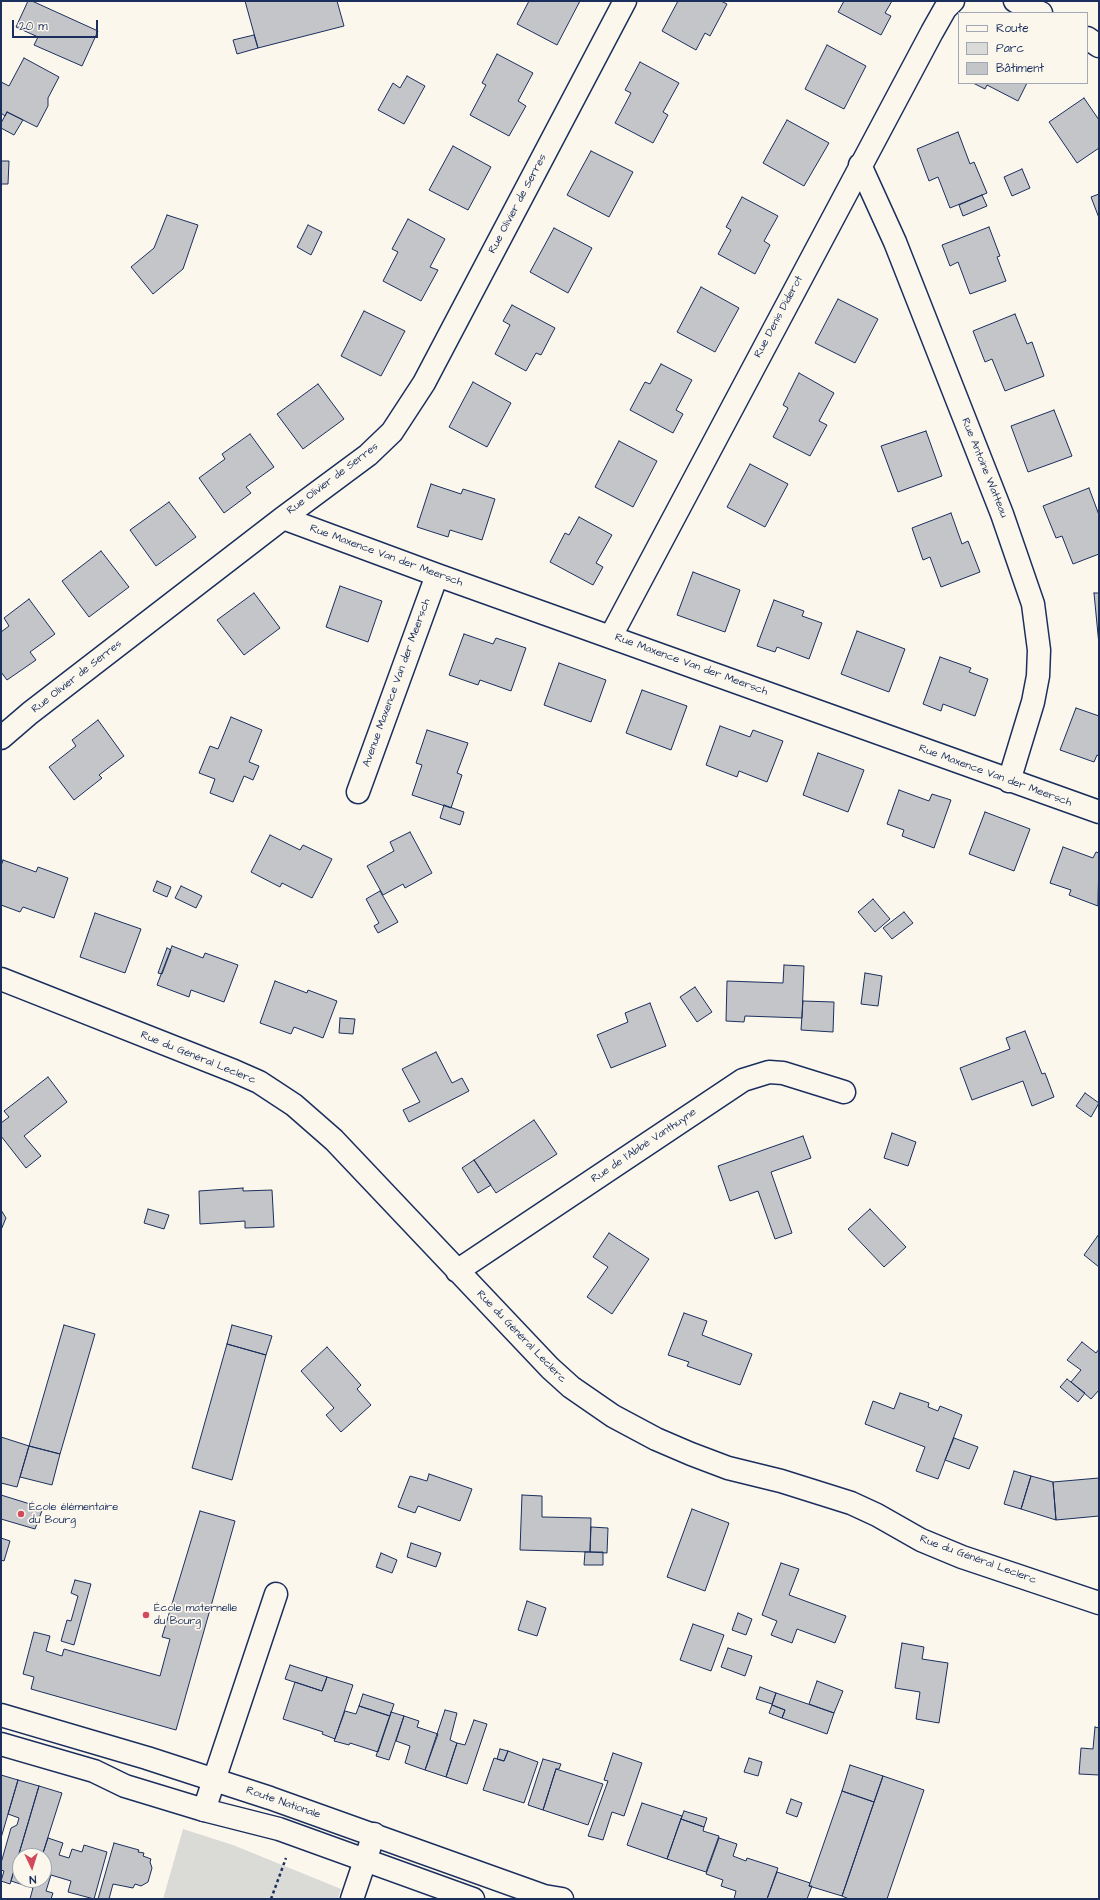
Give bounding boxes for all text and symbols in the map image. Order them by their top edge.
scale bar [14,12,100,38]
legend [958,12,1088,84]
text: 20 m [19,18,48,35]
text: Route [996,20,1029,37]
text: Parc [996,40,1024,57]
text: Bâtiment [996,60,1044,77]
street label: Rue Olivier de Serres [486,152,550,256]
street label: Rue Denis Diderot [752,274,806,360]
street label: Rue Antoine Watteau [958,416,1010,520]
street label: Rue Olivier de Serres [285,440,381,518]
street label: Rue Maxence Van der Meersch [308,522,464,590]
street label: Avenue Maxence Van der Meersch [360,597,434,769]
street label: Rue Maxence Van der Meersch [613,631,769,699]
street label: Rue Olivier de Serres [29,638,125,716]
street label: Rue Maxence Van der Meersch [917,742,1073,810]
street label: Rue du Général Leclerc [138,1029,258,1087]
street label: Rue de l'Abbé Vanthuyne [589,1106,699,1186]
street label: Rue du Général Leclerc [473,1288,569,1386]
place label: École élémentaire du Bourg [29,1501,118,1527]
marker: École élémentaire du Bourg [16,1509,26,1519]
street label: Rue du Général Leclerc [918,1533,1038,1587]
place label: École maternelle du Bourg [154,1602,237,1628]
marker: École maternelle du Bourg [141,1610,151,1620]
street label: Route Nationale [244,1784,322,1822]
north arrow [12,1848,52,1888]
text: N [29,1872,37,1887]

